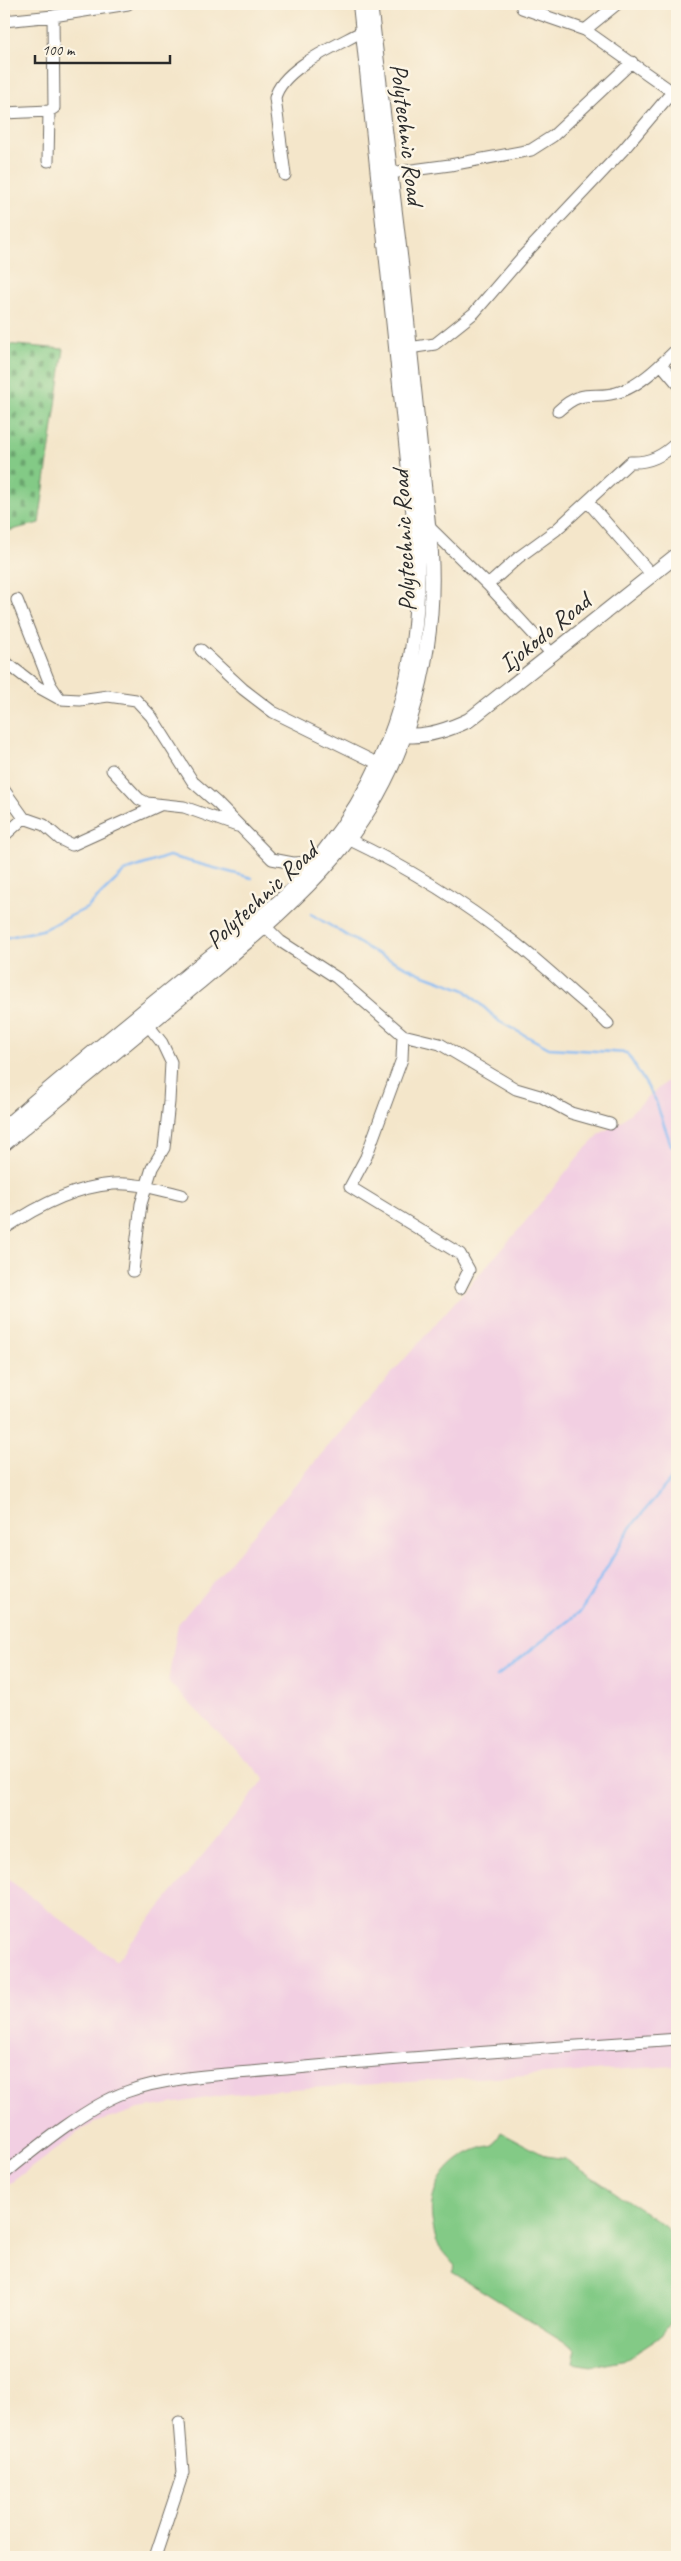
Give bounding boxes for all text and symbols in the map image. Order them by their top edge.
scale bar [35,32,170,64]
text: 100 m [42,41,76,60]
street label: Polytechnic Road [382,62,432,211]
street label: Polytechnic Road [384,465,424,613]
street label: Ijokodo Road [492,583,600,680]
street label: Polytechnic Road [199,833,327,956]

